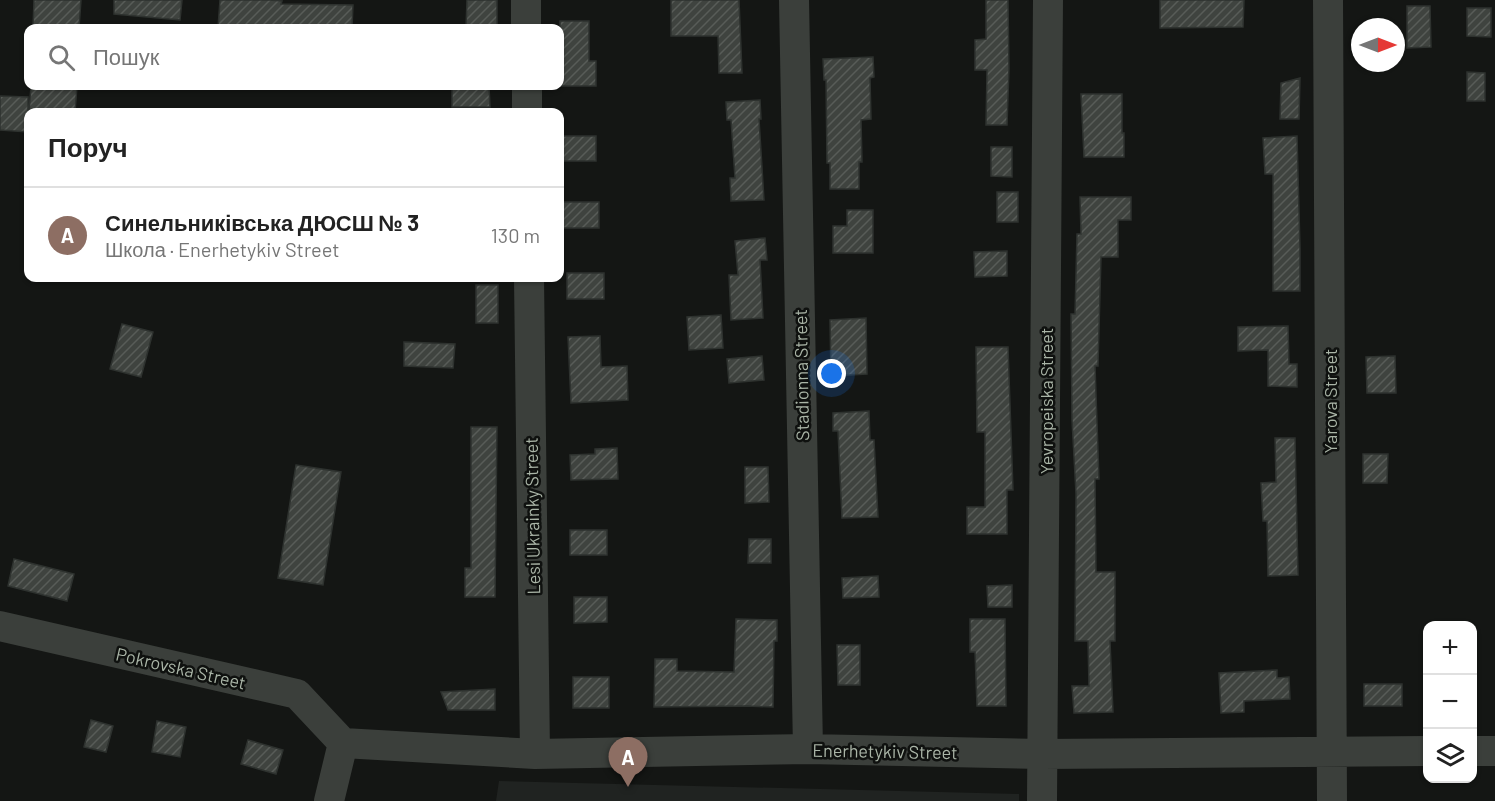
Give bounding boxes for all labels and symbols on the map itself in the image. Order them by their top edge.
north arrow [1351,18,1405,72]
street label: Stadionna Street [789,309,813,441]
street label: Yevropeiska Street [1035,328,1057,474]
street label: Yarova Street [1319,349,1341,453]
your location [817,359,846,388]
street label: Lesi Ukrainky Street [520,437,544,595]
street label: Pokrovska Street [114,642,248,694]
pin: A [608,738,648,787]
street label: Enerhetykiv Street [812,739,958,763]

